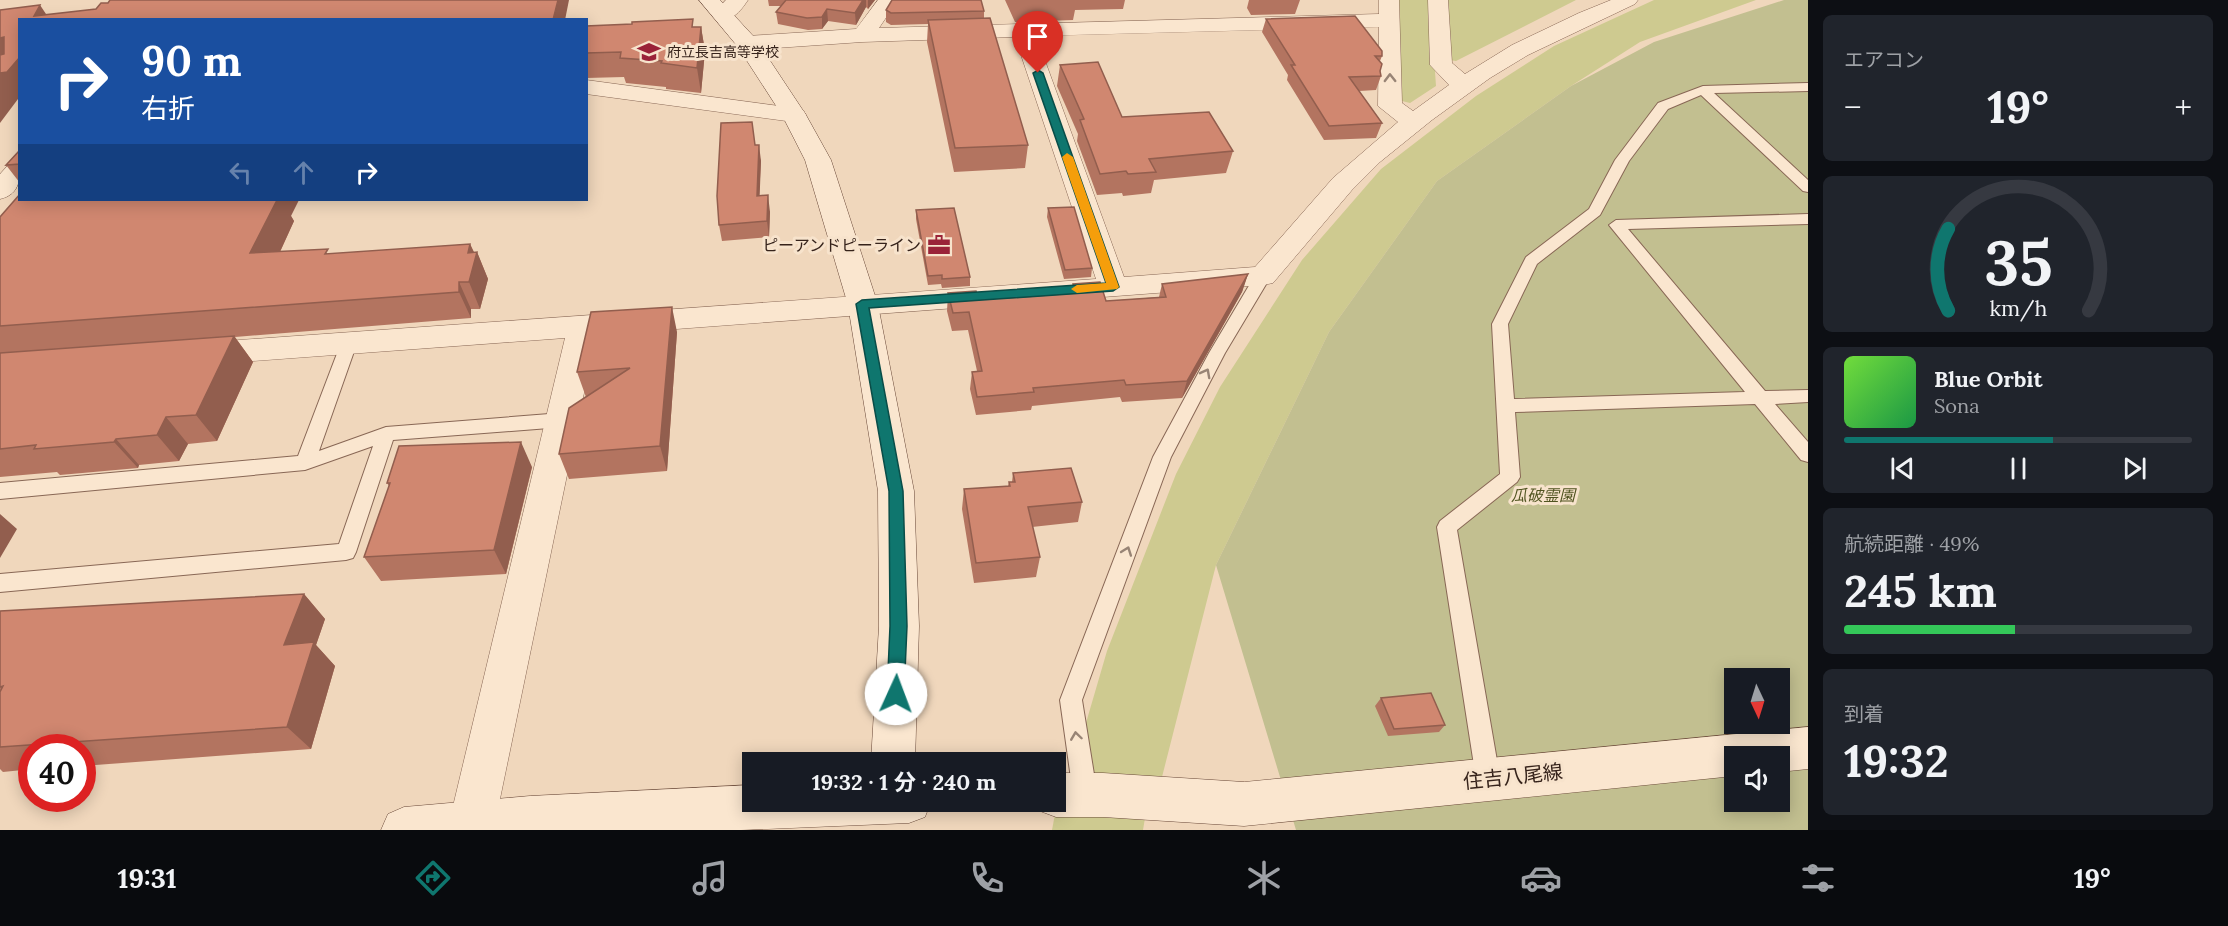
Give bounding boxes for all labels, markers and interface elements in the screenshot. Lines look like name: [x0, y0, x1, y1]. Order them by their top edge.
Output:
pin: [1012, 11, 1063, 73]
icon: arrive: [1021, 20, 1054, 53]
text: 90 m: [141, 34, 242, 88]
school or university icon: 府立長吉高等学校: [636, 39, 662, 65]
icon: right: [42, 42, 120, 120]
place label: 府立長吉高等学校: [667, 43, 779, 61]
text: エアコン: [1844, 47, 1924, 72]
one-way arrow: [1383, 73, 1396, 82]
text: 19°: [1987, 78, 2049, 135]
text: −: [1844, 86, 1862, 128]
text: +: [2174, 86, 2192, 128]
text: 右折: [141, 91, 195, 125]
icon: left: [224, 156, 257, 189]
icon: ahead: [287, 156, 320, 189]
icon: right: [350, 156, 383, 189]
text: 35: [1984, 222, 2052, 302]
office icon: ピーアンドピーライン: [926, 232, 952, 258]
place label: ピーアンドピーライン: [762, 235, 921, 255]
text: km/h: [1989, 294, 2047, 322]
text: Blue Orbit: [1934, 365, 2042, 393]
one-way arrow: [1199, 369, 1210, 380]
text: Sona: [1934, 393, 1980, 418]
icon: previous: [1886, 452, 1919, 485]
icon: pause: [2002, 452, 2035, 485]
icon: next: [2118, 452, 2151, 485]
park label: 瓜破霊園: [1511, 485, 1577, 505]
text: 航続距離 · 49%: [1844, 531, 1979, 556]
one-way arrow: [1119, 546, 1132, 557]
text: 245 km: [1844, 562, 1997, 619]
position arrow: [864, 662, 928, 726]
north arrow: [1724, 668, 1790, 734]
map controls: [1724, 668, 1790, 812]
text: 到着: [1844, 701, 1884, 726]
one-way arrow: [1071, 731, 1083, 740]
text: 19:32: [1844, 732, 1949, 789]
speed limit sign: 40: [18, 734, 96, 812]
button: sound: [1724, 746, 1790, 812]
street label: 住吉八尾線: [1462, 758, 1564, 794]
text: 19:32 · 1 分 · 240 m: [812, 768, 996, 796]
icon: directions: [412, 857, 454, 899]
icon: music: [689, 857, 731, 899]
icon: phone: [966, 857, 1008, 899]
icon: climate: [1243, 857, 1285, 899]
icon: car: [1520, 857, 1562, 899]
icon: filters: [1797, 857, 1839, 899]
text: 19:31: [117, 861, 177, 895]
text: 19°: [2074, 861, 2110, 895]

